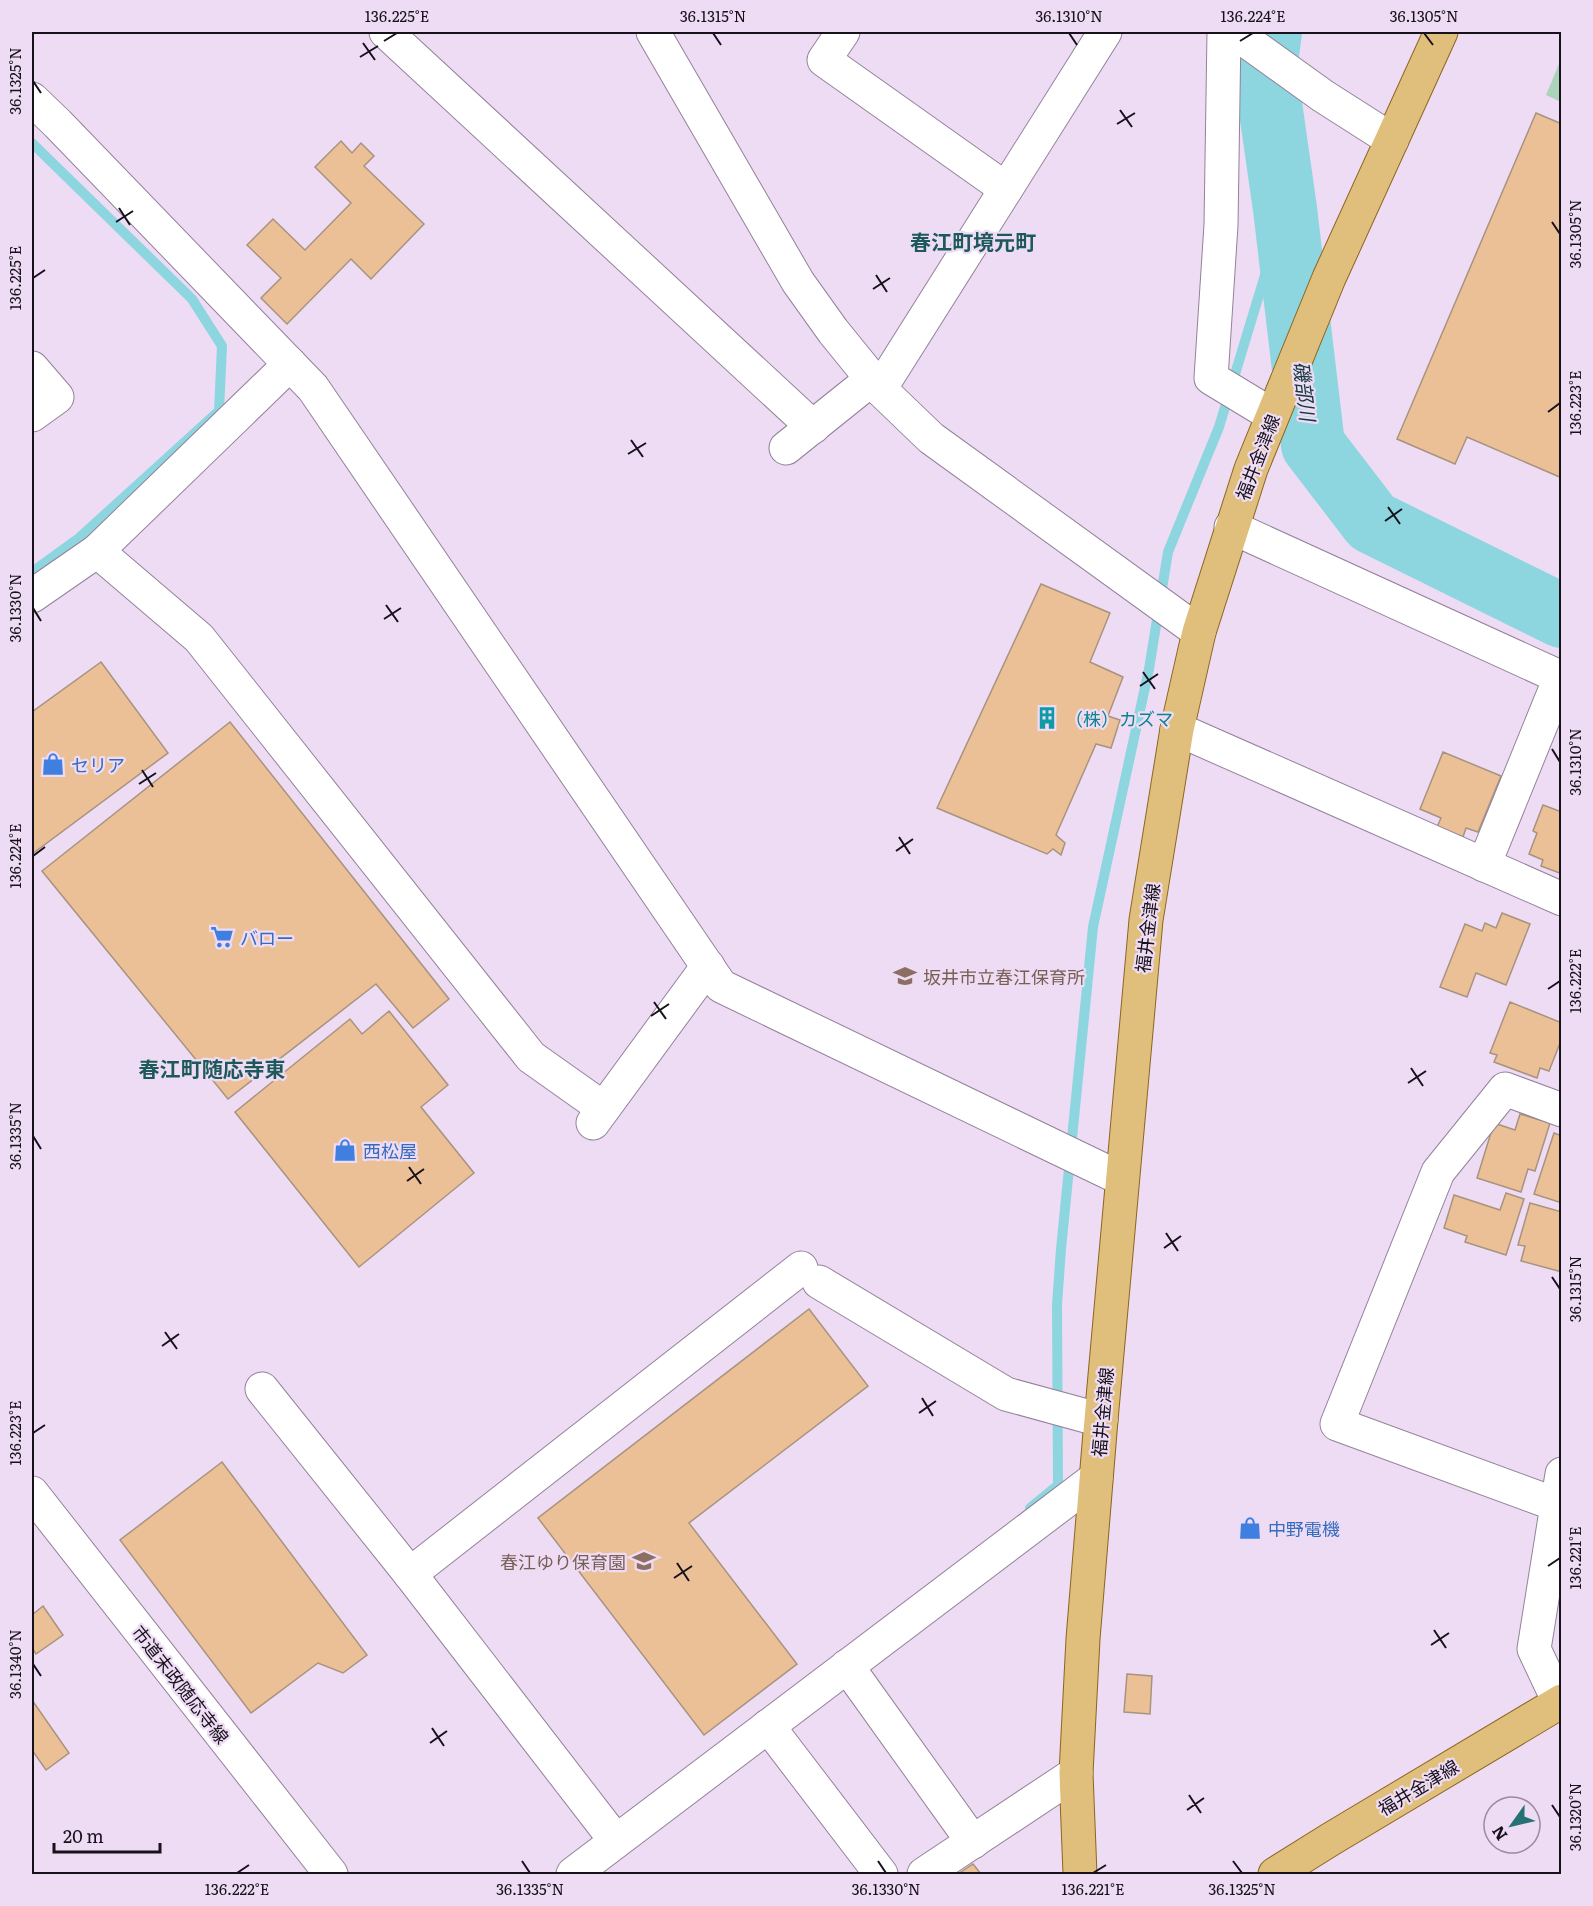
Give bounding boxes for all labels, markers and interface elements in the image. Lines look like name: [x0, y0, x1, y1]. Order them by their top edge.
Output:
text: 136.225°E: [365, 4, 429, 27]
text: 36.1315°N: [680, 4, 746, 27]
text: 36.1310°N: [1035, 4, 1103, 27]
text: 136.224°E: [1221, 4, 1285, 27]
text: 36.1305°N: [1389, 4, 1459, 27]
text: 36.1325°N: [3, 47, 26, 115]
text: 36.1305°N: [1563, 199, 1586, 269]
district label: 春江町境元町: [910, 225, 1036, 256]
text: 136.225°E: [3, 246, 26, 310]
water label: 磯部川: [1287, 359, 1325, 425]
text: 136.223°E: [1563, 370, 1586, 436]
street label: 福井金津線: [1228, 410, 1286, 504]
text: 36.1330°N: [3, 573, 26, 643]
building icon: （株）カズマ: [1034, 705, 1060, 731]
place label: （株）カズマ: [1065, 705, 1173, 732]
text: 36.1310°N: [1563, 728, 1586, 796]
shop icon: セリア: [40, 751, 66, 777]
place label: セリア: [71, 751, 125, 778]
text: 136.224°E: [3, 824, 26, 888]
street label: 福井金津線: [1128, 882, 1166, 974]
supermarket icon: バロー: [209, 924, 235, 950]
place label: バロー: [240, 924, 294, 951]
text: 136.222°E: [1563, 949, 1586, 1013]
school or university icon: 坂井市立春江保育所: [892, 963, 918, 989]
place label: 坂井市立春江保育所: [923, 963, 1085, 990]
district label: 春江町随応寺東: [139, 1052, 286, 1083]
text: 36.1335°N: [3, 1102, 26, 1170]
shop icon: 西松屋: [332, 1137, 358, 1163]
place label: 西松屋: [363, 1137, 417, 1164]
text: 36.1315°N: [1563, 1256, 1586, 1322]
street label: 福井金津線: [1085, 1366, 1119, 1458]
text: 136.223°E: [3, 1400, 26, 1466]
shop icon: 中野電機: [1237, 1515, 1263, 1541]
place label: 中野電機: [1268, 1515, 1340, 1542]
text: 136.221°E: [1563, 1526, 1586, 1590]
place label: 春江ゆり保育園: [500, 1548, 626, 1575]
school or university icon: 春江ゆり保育園: [631, 1548, 657, 1574]
street label: 市道末政随応寺線: [126, 1619, 236, 1749]
text: 36.1340°N: [3, 1629, 26, 1699]
street label: 福井金津線: [1372, 1752, 1464, 1822]
text: 36.1320°N: [1563, 1783, 1586, 1851]
north arrow: [1482, 1795, 1542, 1855]
scale bar: [54, 1816, 160, 1854]
text: 20 m: [63, 1822, 104, 1849]
text: N: [1485, 1822, 1512, 1846]
text: 136.222°E: [205, 1877, 269, 1900]
text: 36.1335°N: [496, 1877, 564, 1900]
text: 36.1330°N: [851, 1877, 921, 1900]
text: 136.221°E: [1061, 1877, 1125, 1900]
text: 36.1325°N: [1208, 1877, 1276, 1900]

